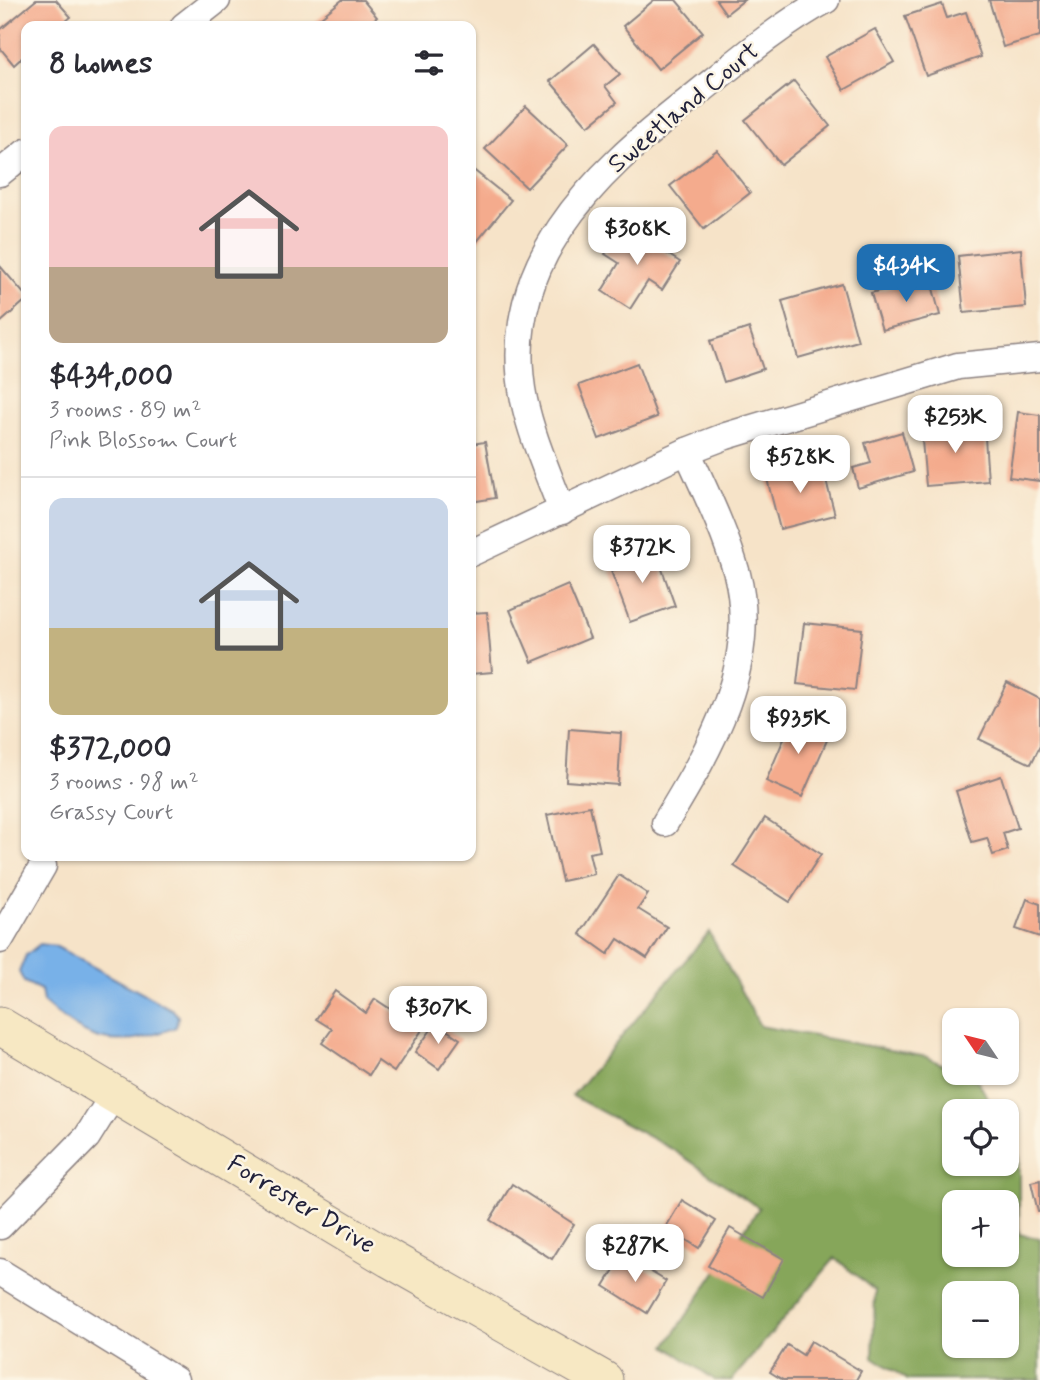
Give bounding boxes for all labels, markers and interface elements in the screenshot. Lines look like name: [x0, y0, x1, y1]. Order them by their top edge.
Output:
street label: Sweetland Court: [601, 35, 767, 181]
text: 8 homes: [49, 44, 152, 83]
icon: filters: [410, 44, 448, 82]
icon: home: [186, 171, 312, 297]
pin: $308K: [588, 208, 686, 267]
text: $308K: [604, 215, 670, 245]
pin: $434K: [857, 244, 955, 304]
text: $434K: [873, 252, 939, 282]
text: $434,000: [49, 357, 173, 396]
text: 3 rooms · 89 m²: [49, 396, 201, 426]
pin: $253K: [906, 396, 1004, 455]
text: $253K: [924, 403, 986, 433]
text: Pink Blossom Court: [49, 426, 237, 456]
pin: $528K: [751, 435, 849, 495]
text: $528K: [766, 443, 834, 473]
pin: $372K: [593, 526, 691, 585]
text: $372K: [609, 533, 675, 563]
icon: home: [186, 543, 312, 669]
pin: $935K: [749, 696, 847, 756]
text: $935K: [766, 704, 830, 734]
text: $372,000: [49, 729, 172, 768]
text: 3 rooms · 98 m²: [49, 768, 199, 798]
text: Grassy Court: [49, 798, 173, 828]
pin: $307K: [389, 986, 487, 1046]
text: $307K: [405, 994, 471, 1024]
north arrow: [942, 1008, 1018, 1085]
map controls: [942, 1008, 1019, 1358]
button: locate: [942, 1099, 1019, 1176]
street label: Forrester Drive: [221, 1147, 381, 1263]
button: +: [942, 1190, 1019, 1267]
pin: $287K: [586, 1224, 684, 1284]
text: $287K: [602, 1232, 668, 1262]
button: −: [942, 1281, 1019, 1358]

